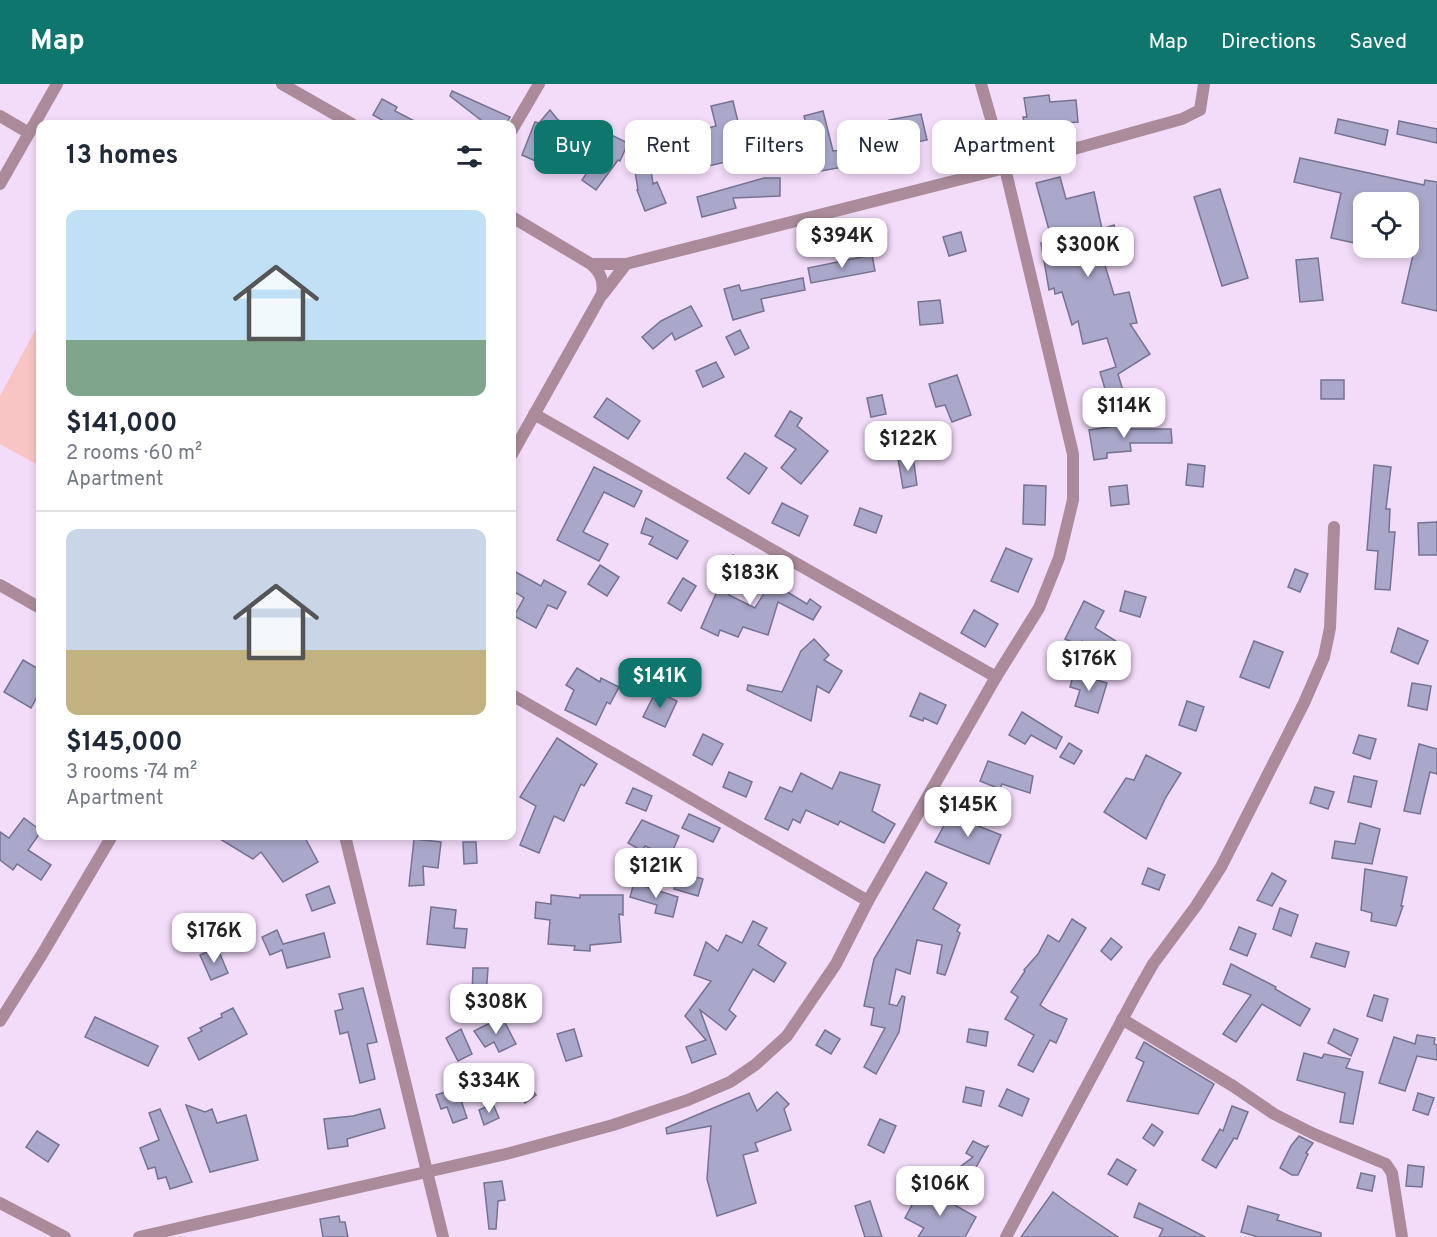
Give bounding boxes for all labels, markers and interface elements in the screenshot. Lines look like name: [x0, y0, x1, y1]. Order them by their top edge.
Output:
text: Map: [30, 24, 85, 60]
text: Map: [1148, 29, 1188, 56]
text: Directions: [1221, 29, 1316, 56]
text: Saved: [1349, 29, 1407, 56]
chip: Buy: [534, 120, 613, 174]
chip: Rent: [625, 120, 711, 174]
chip: Filters: [723, 120, 825, 174]
chip: New: [837, 120, 920, 174]
chip: Apartment: [932, 120, 1076, 174]
text: 13 homes: [66, 140, 178, 173]
icon: filters: [453, 140, 486, 173]
map controls: [1353, 192, 1419, 258]
button: locate: [1353, 192, 1419, 258]
pin: $394K: [800, 218, 884, 269]
text: $394K: [810, 224, 874, 250]
pin: $300K: [1046, 227, 1130, 278]
text: $300K: [1056, 233, 1120, 259]
icon: home: [222, 249, 330, 357]
pin: $114K: [1082, 388, 1166, 439]
text: $114K: [1096, 394, 1152, 420]
text: $141,000: [66, 408, 177, 441]
pin: $122K: [866, 421, 950, 472]
text: $122K: [879, 427, 937, 453]
text: 2 rooms · 60 m²: [66, 441, 202, 467]
text: Apartment: [66, 467, 164, 493]
pin: $183K: [708, 555, 792, 606]
text: $183K: [721, 561, 779, 587]
icon: home: [222, 568, 330, 676]
pin: $176K: [1047, 641, 1131, 692]
text: $176K: [1061, 647, 1117, 673]
pin: $141K: [618, 658, 702, 709]
text: $141K: [632, 664, 688, 690]
text: $145,000: [66, 727, 183, 760]
text: 3 rooms · 74 m²: [66, 760, 197, 786]
text: Apartment: [66, 786, 164, 812]
pin: $145K: [926, 787, 1010, 838]
text: $145K: [938, 793, 998, 819]
pin: $121K: [614, 848, 698, 899]
text: $121K: [629, 854, 683, 880]
pin: $176K: [172, 913, 256, 964]
text: $176K: [186, 919, 242, 945]
pin: $308K: [454, 984, 538, 1035]
text: $308K: [464, 990, 528, 1016]
pin: $334K: [447, 1063, 531, 1114]
text: $334K: [457, 1069, 521, 1095]
pin: $106K: [898, 1166, 982, 1217]
text: $106K: [910, 1172, 970, 1198]

